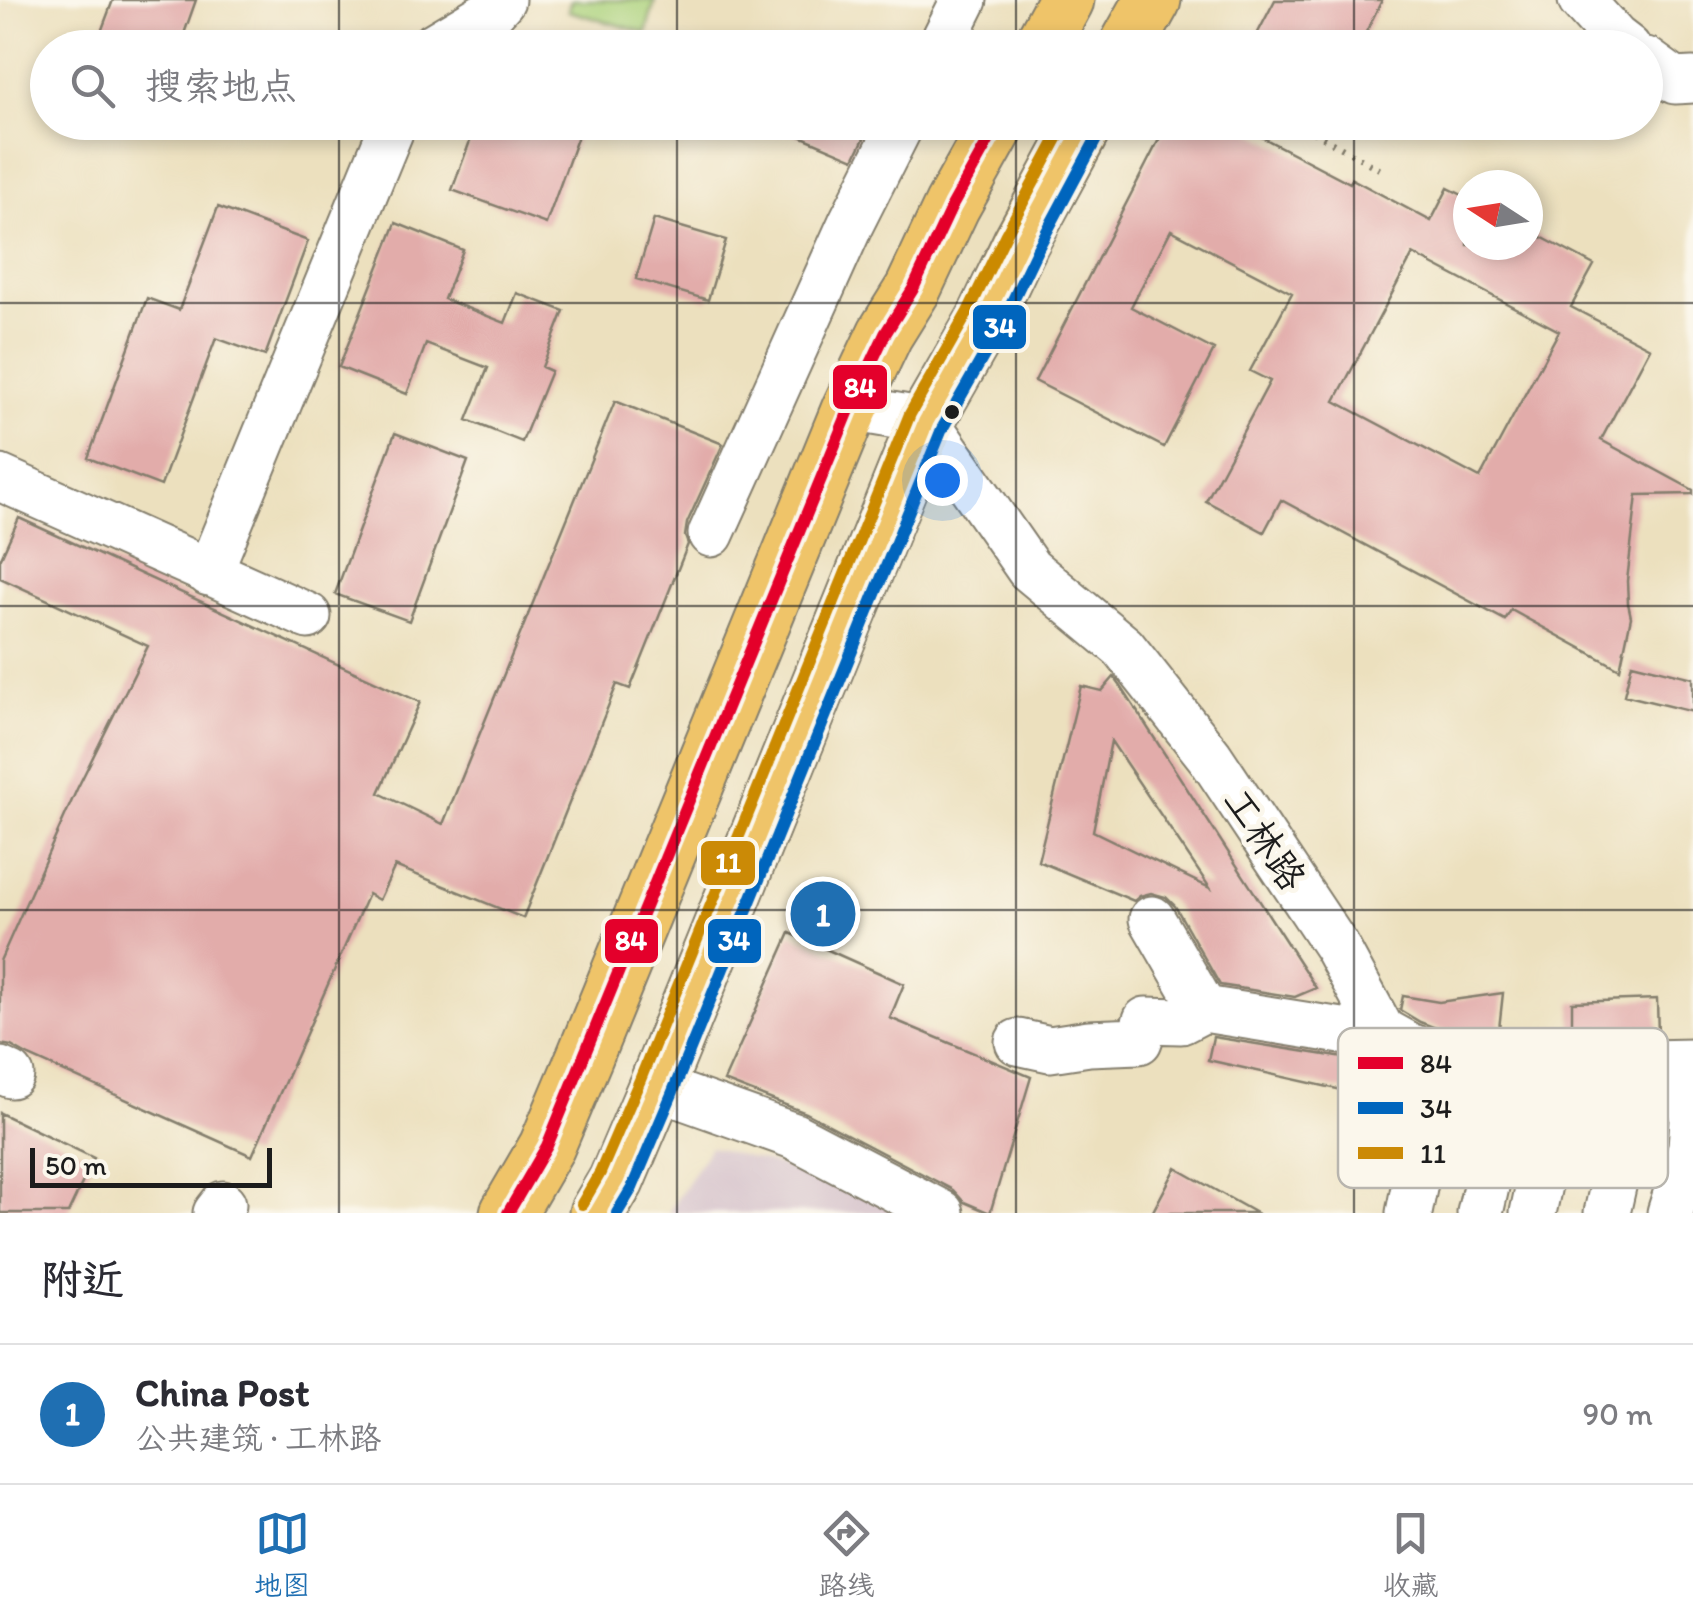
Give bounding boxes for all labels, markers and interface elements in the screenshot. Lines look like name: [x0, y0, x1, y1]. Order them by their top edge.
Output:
search box: [30, 30, 1663, 140]
icon: search: [65, 58, 120, 113]
text: 搜索地点: [145, 63, 297, 109]
north arrow: [1453, 170, 1543, 260]
line badge: 34: [971, 303, 1028, 351]
text: 34: [984, 310, 1016, 344]
line badge: 84: [831, 363, 889, 411]
text: 84: [844, 370, 876, 404]
unlabelled marker: [942, 402, 962, 422]
your location: [917, 455, 968, 506]
street label: 工林路: [1214, 779, 1316, 899]
line badge: 11: [699, 839, 757, 887]
text: 11: [715, 845, 741, 879]
pin: 1: [790, 876, 856, 952]
line badge: 84: [603, 917, 660, 965]
line badge: 34: [706, 917, 763, 965]
text: 84: [615, 923, 647, 957]
text: 34: [718, 923, 750, 957]
legend: [1338, 1028, 1668, 1188]
text: 84: [1420, 1046, 1452, 1080]
text: 34: [1420, 1091, 1452, 1125]
text: 11: [1420, 1136, 1446, 1170]
scale bar: [30, 1143, 272, 1188]
text: 50 m: [45, 1148, 107, 1182]
text: 附近: [40, 1254, 124, 1305]
text: China Post: [135, 1370, 310, 1416]
text: 1: [65, 1395, 80, 1433]
text: 90 m: [1582, 1395, 1653, 1433]
text: 公共建筑 · 工林路: [135, 1419, 381, 1457]
tab: 地图: [254, 1506, 310, 1603]
tab: 路线: [818, 1506, 875, 1603]
tab: 收藏: [1383, 1506, 1439, 1603]

